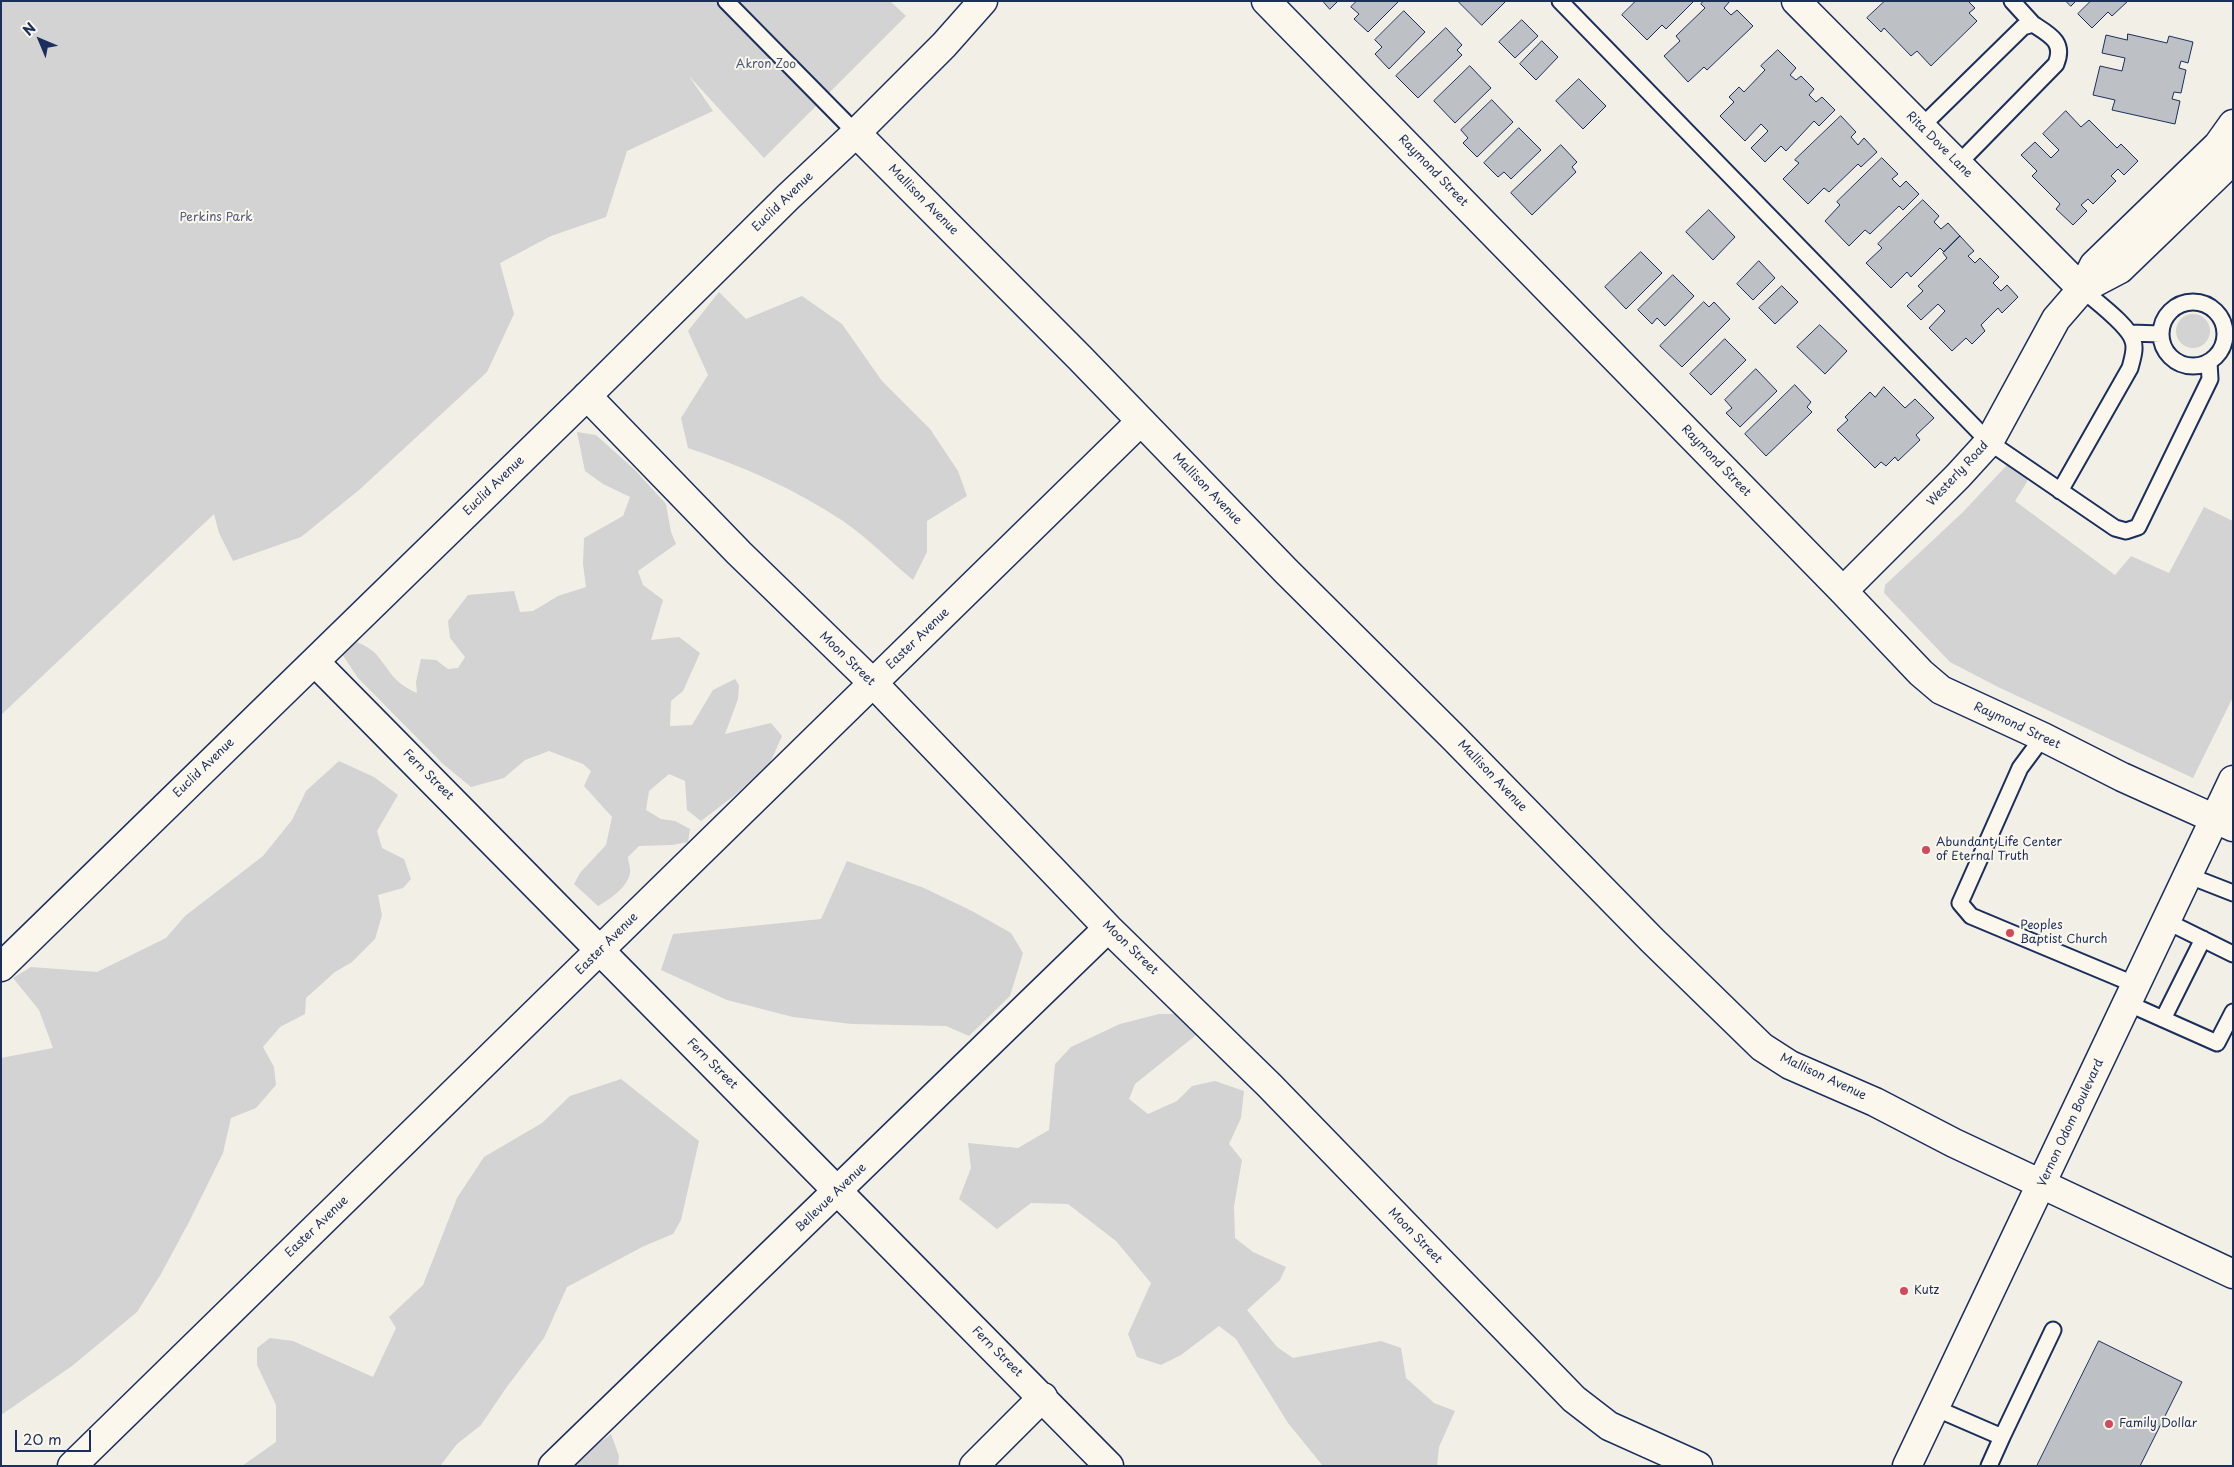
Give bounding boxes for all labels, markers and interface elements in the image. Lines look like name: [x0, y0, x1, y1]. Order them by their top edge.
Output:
north arrow: [15, 15, 65, 65]
text: N: [18, 18, 40, 40]
park label: Akron Zoo: [736, 58, 796, 72]
street label: Rita Dove Lane: [1903, 109, 1975, 181]
street label: Raymond Street: [1395, 132, 1471, 210]
street label: Mallison Avenue: [885, 162, 961, 238]
street label: Euclid Avenue: [749, 169, 817, 235]
park label: Perkins Park: [179, 211, 253, 225]
street label: Raymond Street: [1678, 422, 1754, 500]
street label: Westerly Road: [1924, 439, 1992, 509]
street label: Mallison Avenue: [1169, 450, 1245, 528]
street label: Euclid Avenue: [460, 453, 528, 519]
street label: Easter Avenue: [883, 605, 953, 673]
street label: Moon Street: [816, 629, 878, 689]
street label: Raymond Street: [1971, 700, 2063, 752]
street label: Euclid Avenue: [170, 735, 238, 801]
street label: Mallison Avenue: [1454, 737, 1530, 815]
street label: Fern Street: [400, 747, 456, 803]
place label: Abundant Life Center of Eternal Truth: [1936, 836, 2062, 864]
marker: Abundant Life Center of Eternal Truth: [1920, 844, 1932, 856]
street label: Easter Avenue: [573, 910, 641, 978]
street label: Moon Street: [1099, 918, 1161, 978]
place label: Peoples Baptist Church: [2020, 919, 2107, 947]
marker: Peoples Baptist Church: [2004, 927, 2016, 939]
street label: Fern Street: [684, 1036, 740, 1092]
street label: Mallison Avenue: [1778, 1051, 1868, 1103]
street label: Vernon Odom Boulevard: [2035, 1057, 2107, 1189]
street label: Bellevue Avenue: [793, 1161, 869, 1235]
street label: Easter Avenue: [282, 1193, 352, 1261]
street label: Moon Street: [1385, 1205, 1445, 1267]
place label: Kutz: [1914, 1284, 1939, 1298]
marker: Kutz: [1898, 1285, 1910, 1297]
street label: Fern Street: [969, 1324, 1025, 1380]
place label: Family Dollar: [2119, 1417, 2197, 1431]
marker: Family Dollar: [2103, 1418, 2115, 1430]
scale bar: [18, 1420, 94, 1452]
text: 20 m: [23, 1427, 62, 1450]

